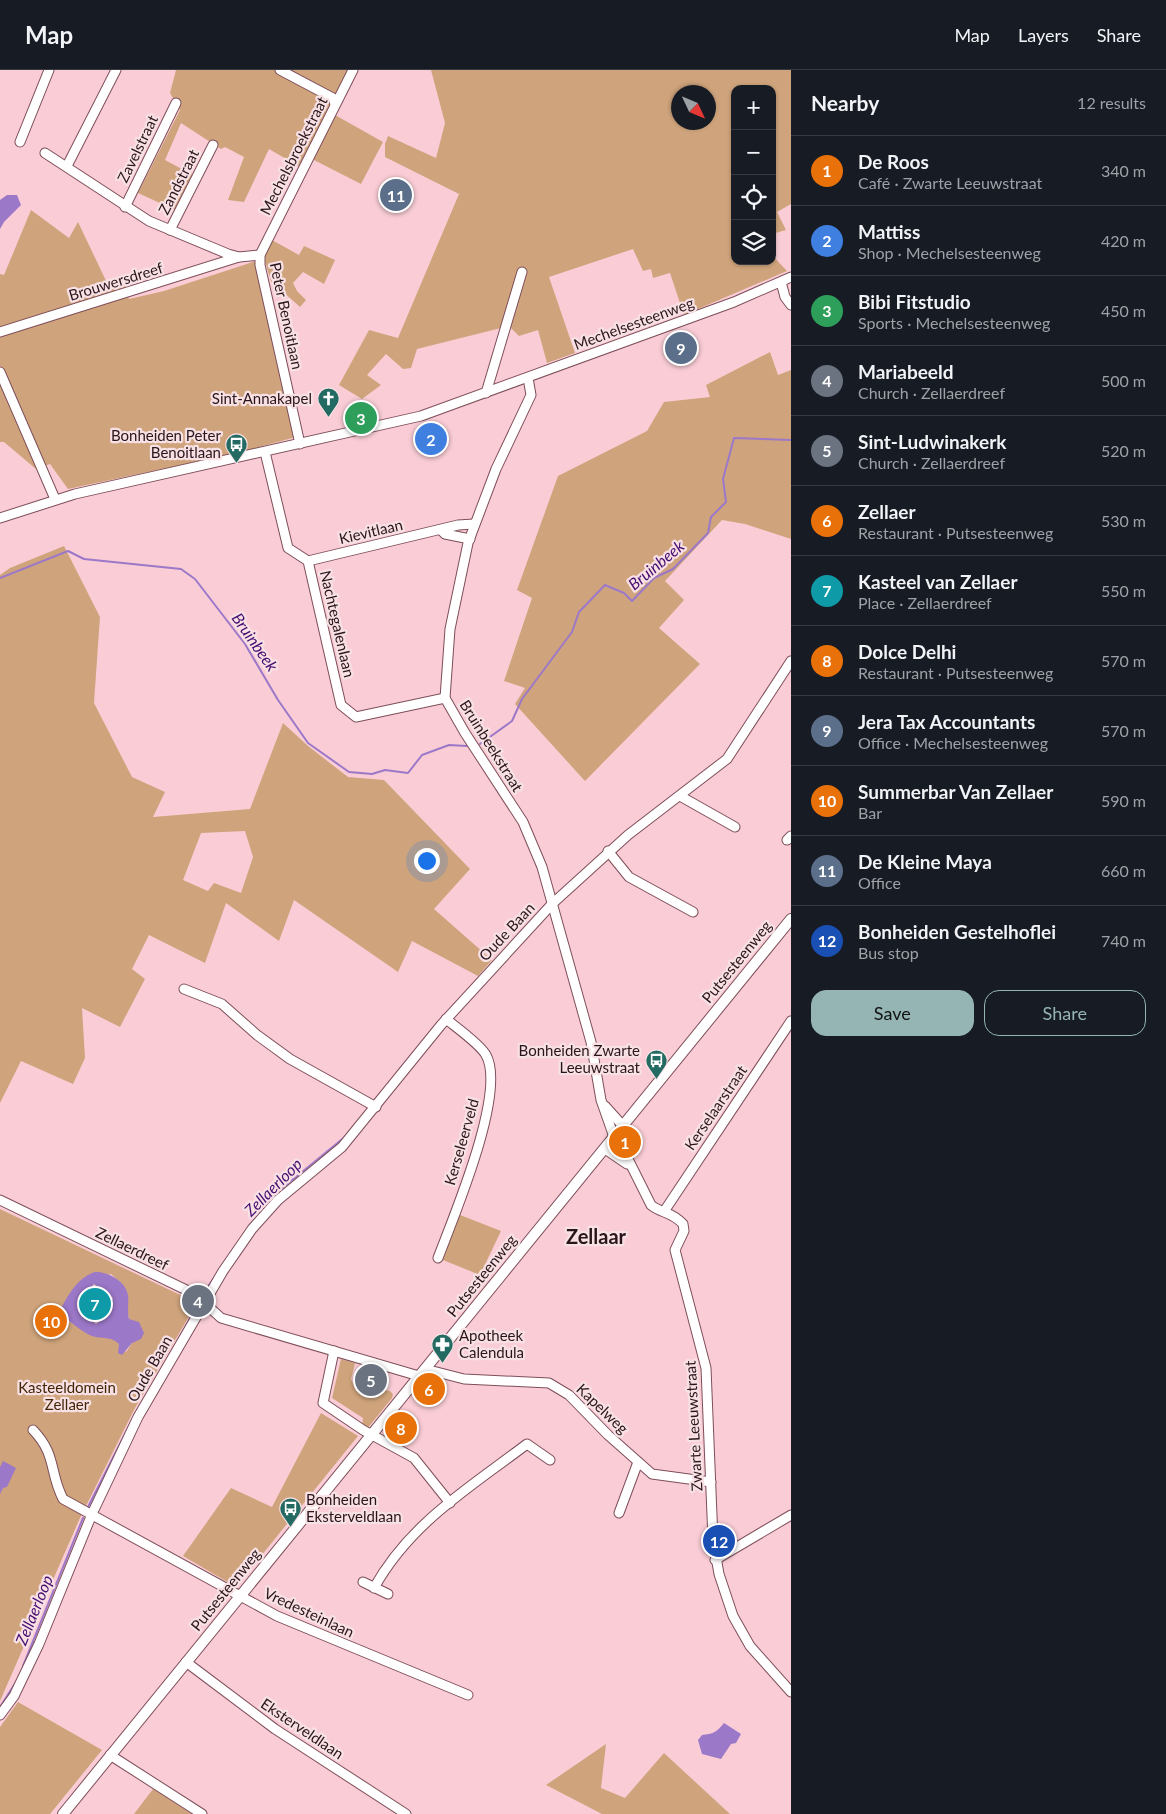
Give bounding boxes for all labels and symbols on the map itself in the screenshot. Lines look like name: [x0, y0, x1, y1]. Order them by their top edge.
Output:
north arrow: [671, 85, 716, 130]
street label: Mechelsbroekstraat: [256, 93, 331, 218]
street label: Zavelstraat: [113, 111, 161, 185]
street label: Zandstraat: [154, 145, 202, 217]
pin: 11: [380, 176, 412, 214]
street label: Brouwersdreef: [66, 258, 166, 304]
street label: Peter Benoitlaan: [267, 261, 307, 371]
street label: Mechelsesteenweg: [571, 293, 696, 353]
pin: 9: [665, 329, 697, 367]
church icon: Sint-Annakapel: [316, 387, 340, 418]
place label: Sint-Annakapel: [212, 389, 312, 407]
pin: 3: [345, 399, 377, 437]
pin: 2: [415, 420, 447, 458]
place label: Bonheiden Peter Benoitlaan: [111, 426, 222, 461]
bus stop icon: Bonheiden Peter Benoitlaan: [225, 433, 249, 464]
street label: Kievitlaan: [337, 515, 404, 547]
water label: Bruinbeek: [624, 536, 688, 593]
street label: Nachtegalenlaan: [317, 569, 359, 679]
water label: Bruinbeek: [228, 609, 283, 675]
street label: Bruinbeekstraat: [457, 696, 528, 795]
your location: [414, 848, 440, 874]
street label: Oude Baan: [475, 898, 538, 964]
street label: Putsesteenweg: [698, 917, 775, 1006]
place label: Bonheiden Zwarte Leeuwstraat: [519, 1041, 641, 1076]
bus stop icon: Bonheiden Zwarte Leeuwstraat: [644, 1048, 668, 1079]
street label: Kerselaarstraat: [680, 1061, 750, 1153]
street label: Kerseleerveld: [440, 1096, 482, 1187]
pin: 1: [609, 1123, 641, 1161]
water label: Zellaerloop: [239, 1154, 305, 1220]
street label: Zellaerdreef: [93, 1223, 172, 1274]
district label: Zellaar: [566, 1224, 627, 1248]
street label: Putsesteenweg: [443, 1231, 520, 1320]
pin: 4: [182, 1282, 214, 1320]
pin: 7: [79, 1285, 111, 1323]
pin: 10: [35, 1302, 67, 1340]
place label: Apotheek Calendula: [459, 1326, 524, 1361]
street label: Oude Baan: [123, 1332, 175, 1405]
pharmacy icon: Apotheek Calendula: [431, 1333, 455, 1364]
street label: Zwarte Leeuwstraat: [681, 1360, 705, 1492]
pin: 5: [355, 1361, 387, 1399]
pin: 6: [413, 1370, 445, 1408]
park label: Kasteeldomein Zellaer: [18, 1378, 116, 1413]
street label: Kapelweg: [573, 1379, 632, 1437]
pin: 8: [385, 1409, 417, 1447]
place label: Bonheiden Eksterveldlaan: [306, 1490, 402, 1525]
bus stop icon: Bonheiden Eksterveldlaan: [278, 1497, 302, 1528]
pin: 12: [703, 1522, 735, 1560]
street label: Putsesteenweg: [187, 1545, 264, 1634]
water label: Zellaerloop: [11, 1572, 56, 1648]
street label: Vredesteinlaan: [262, 1583, 357, 1641]
street label: Eksterveldlaan: [258, 1694, 347, 1762]

